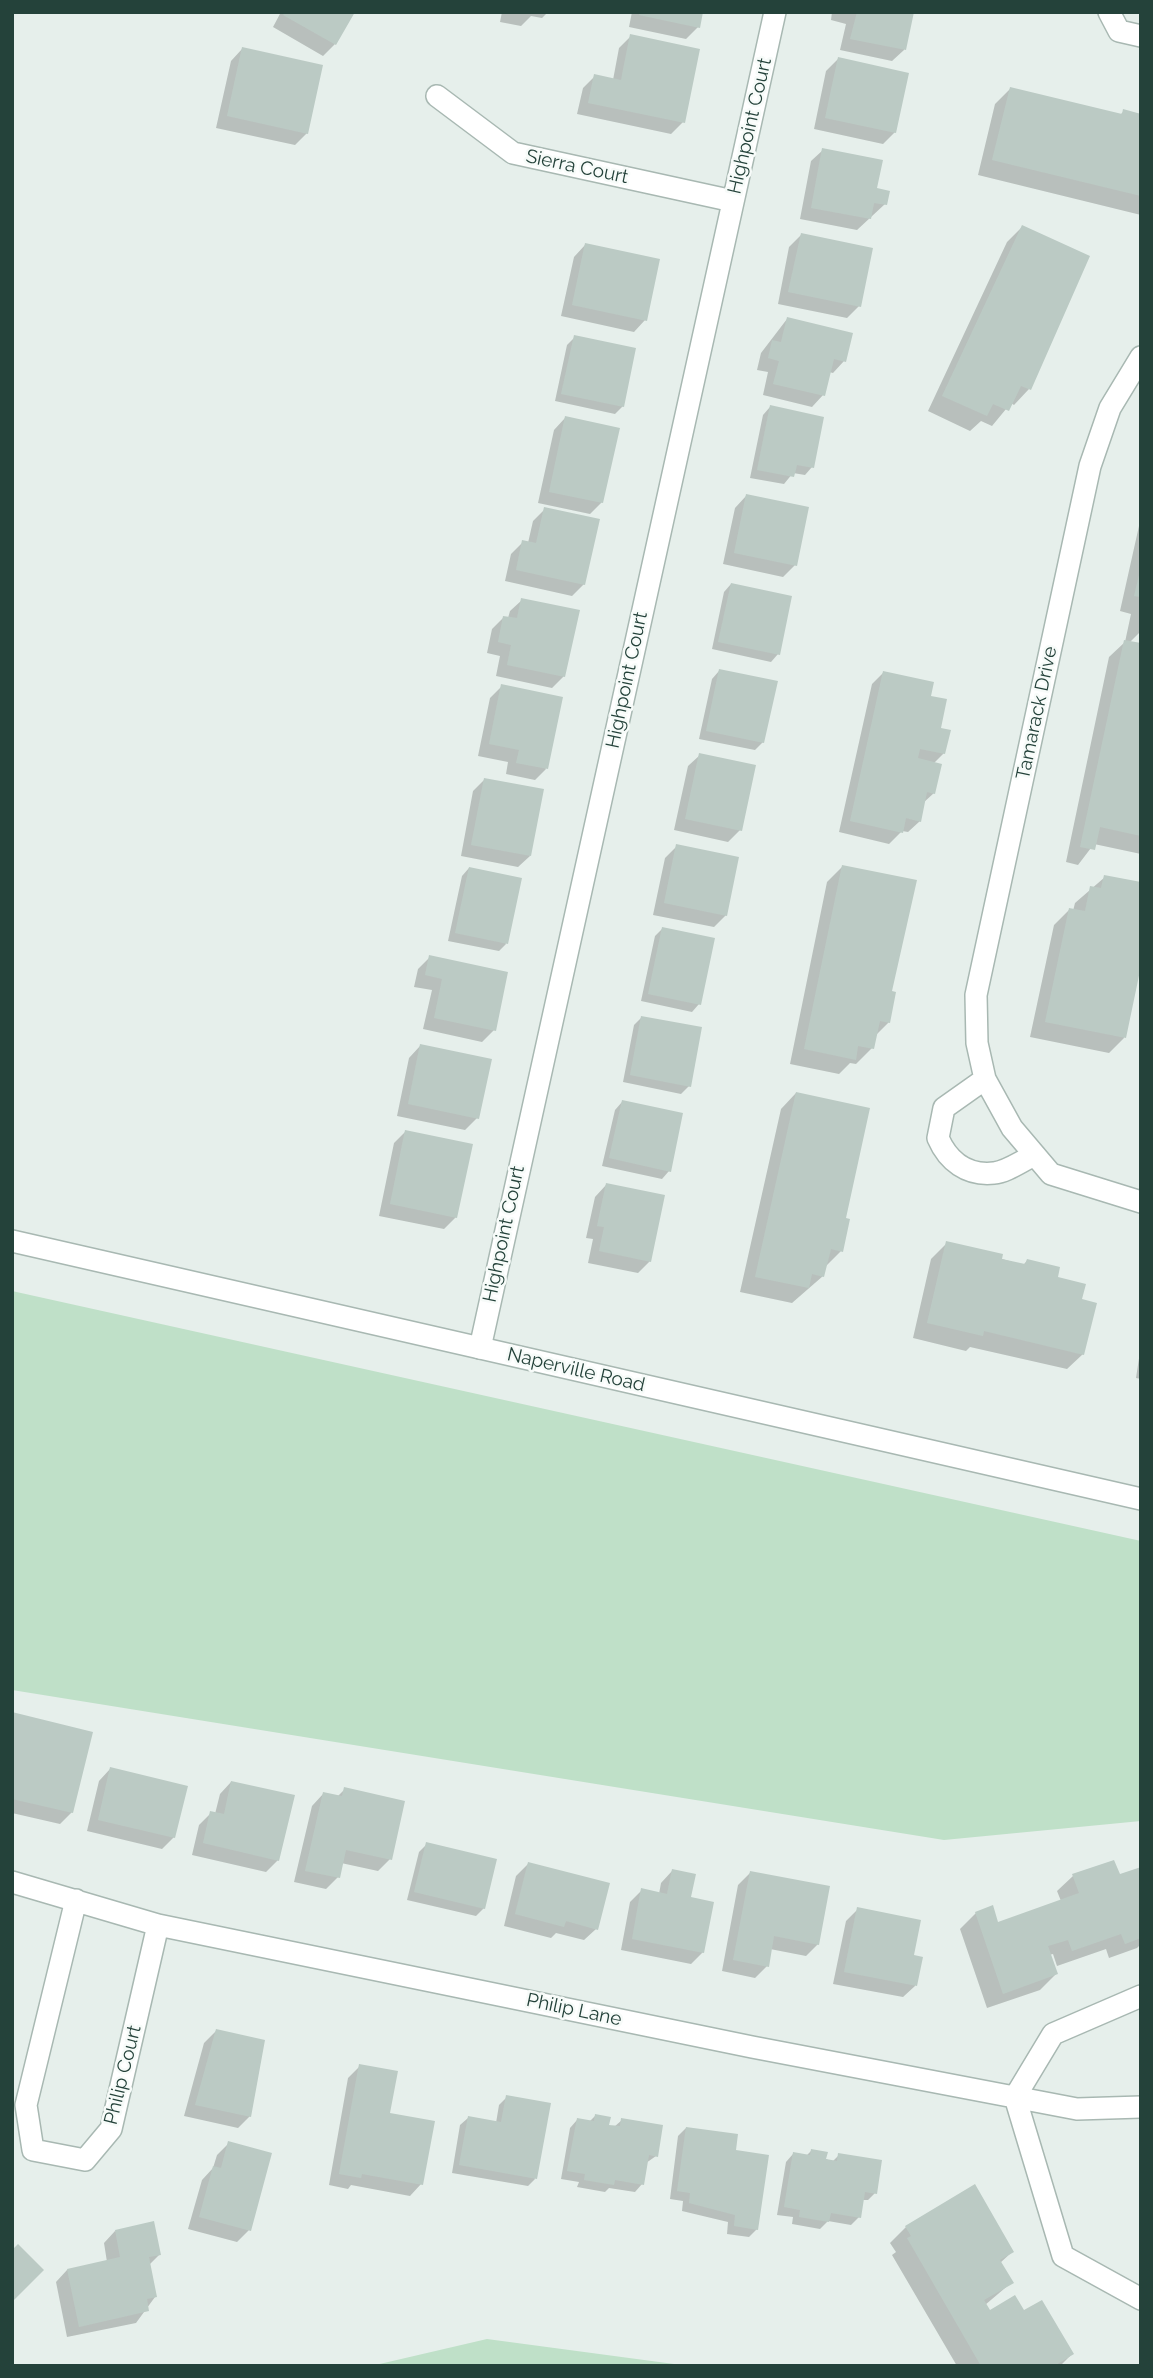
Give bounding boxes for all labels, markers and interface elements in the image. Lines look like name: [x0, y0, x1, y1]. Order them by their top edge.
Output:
street label: Highpoint Court: [723, 56, 777, 196]
street label: Sierra Court: [524, 145, 630, 189]
street label: Highpoint Court: [601, 610, 653, 750]
street label: Tamarack Drive: [1012, 644, 1062, 782]
street label: Highpoint Court: [478, 1164, 530, 1304]
street label: Naperville Road: [505, 1343, 647, 1397]
street label: Philip Lane: [524, 1989, 624, 2031]
street label: Philip Court: [100, 2023, 146, 2127]

